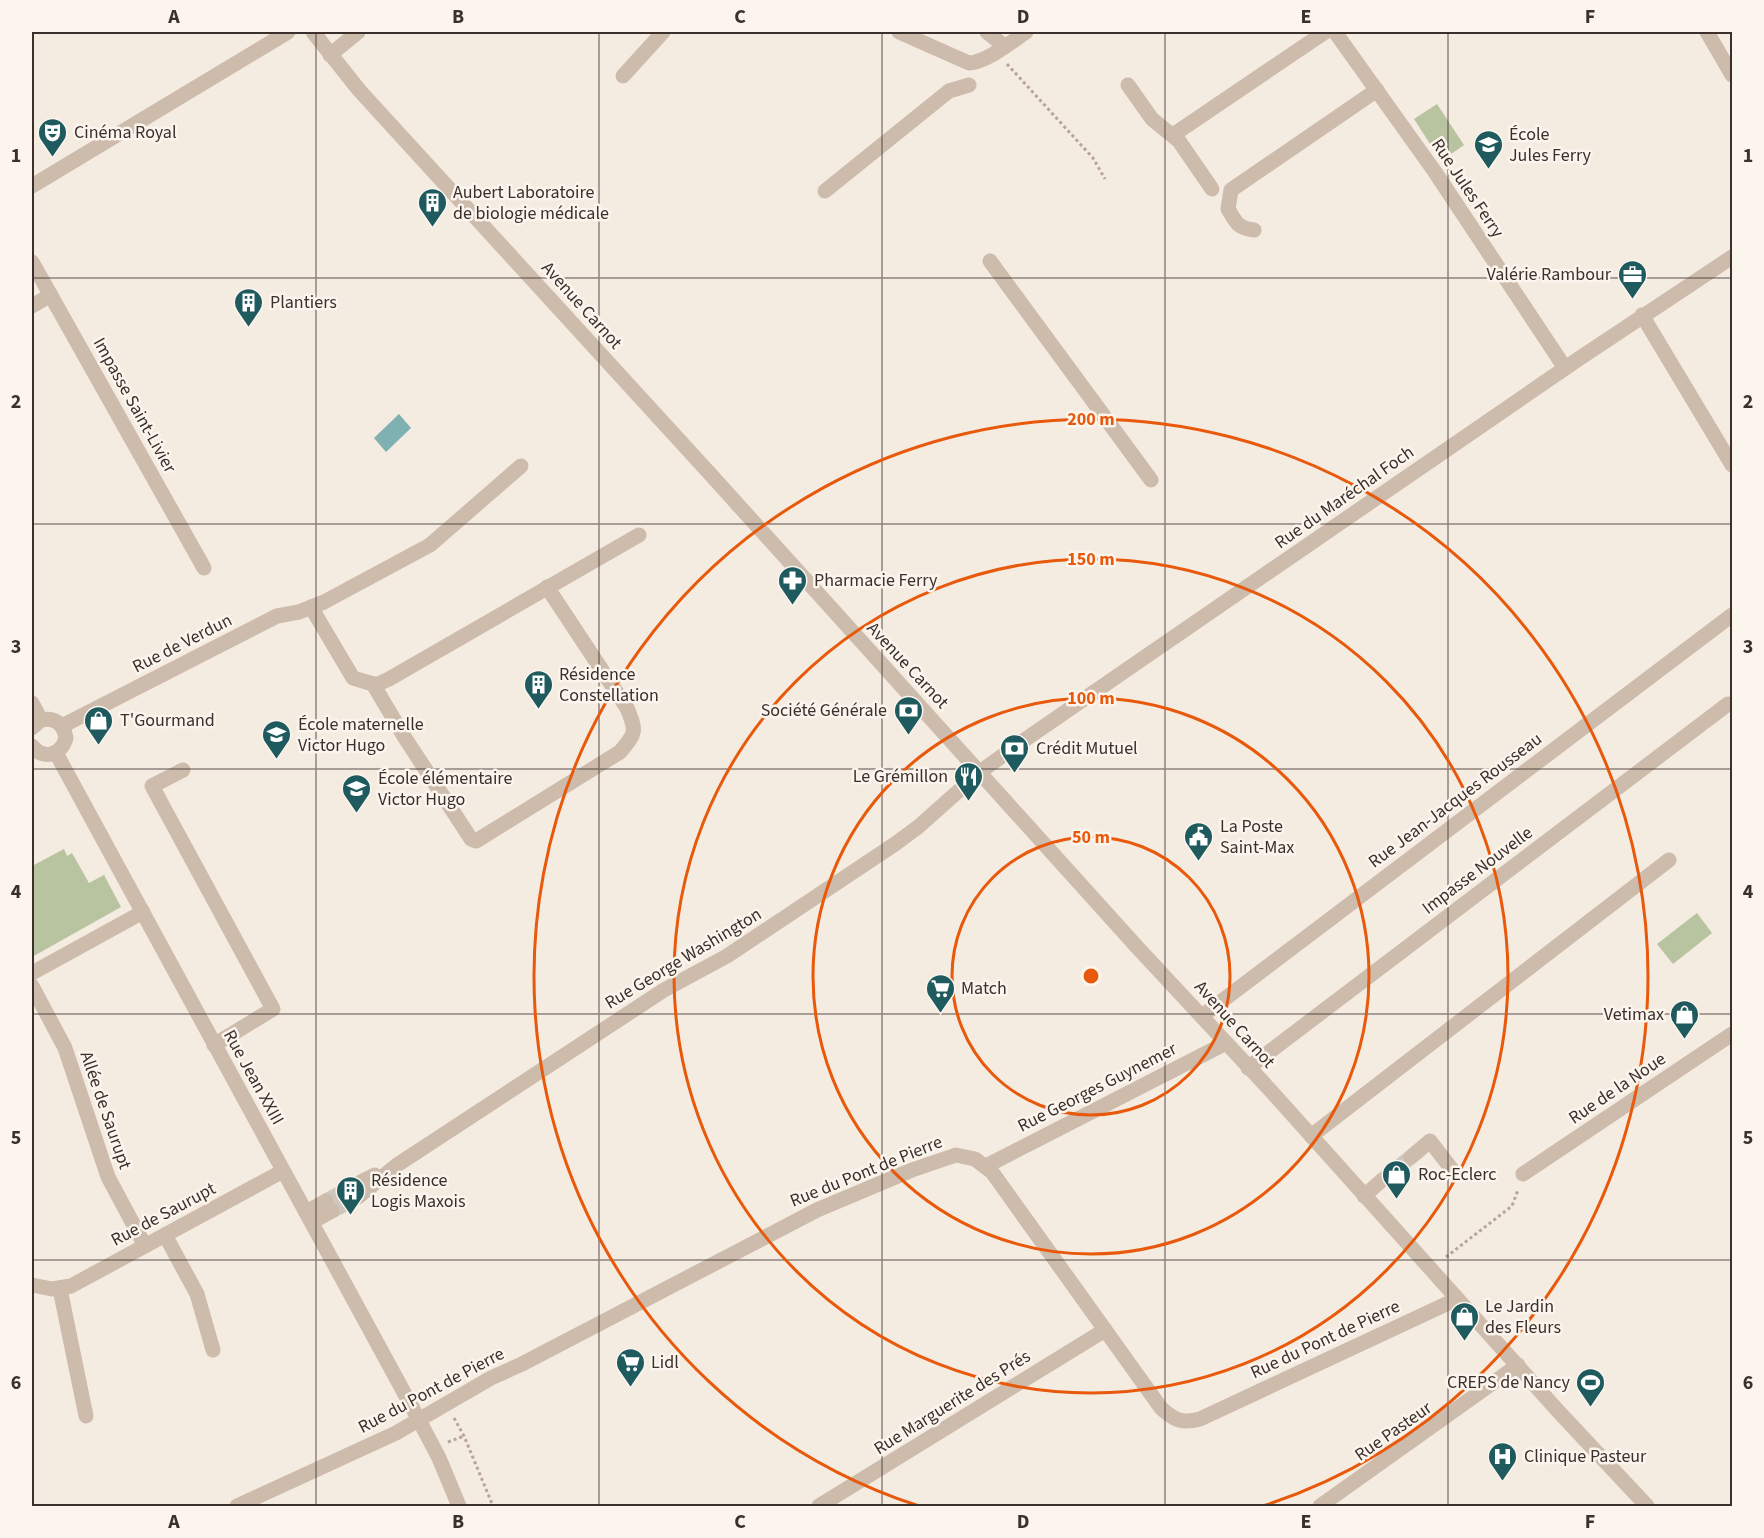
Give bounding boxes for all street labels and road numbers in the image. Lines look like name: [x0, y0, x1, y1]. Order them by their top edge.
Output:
street label: Rue Jules Ferry: [1425, 134, 1510, 243]
street label: Avenue Carnot: [536, 256, 628, 355]
street label: Impasse Saint-Livier: [87, 333, 183, 478]
street label: Rue du Maréchal Foch: [1270, 440, 1419, 555]
street label: Rue de Verdun: [128, 608, 236, 679]
street label: Avenue Carnot: [861, 617, 954, 714]
street label: Rue Jean-Jacques Rousseau: [1363, 727, 1547, 874]
street label: Impasse Nouvelle: [1417, 820, 1538, 920]
street label: Rue George Washington: [600, 902, 766, 1015]
street label: Avenue Carnot: [1189, 975, 1281, 1074]
street label: Rue Jean XXIII: [217, 1025, 290, 1129]
street label: Rue Georges Guynemer: [1013, 1036, 1182, 1138]
street label: Rue de la Noue: [1564, 1047, 1671, 1130]
street label: Allée de Saurupt: [74, 1048, 137, 1172]
street label: Rue du Pont de Pierre: [786, 1129, 946, 1213]
street label: Rue de Saurupt: [106, 1176, 220, 1253]
street label: Rue du Pont de Pierre: [1246, 1294, 1404, 1385]
street label: Rue du Pont de Pierre: [354, 1341, 509, 1440]
street label: Rue Marguerite des Prés: [869, 1344, 1035, 1461]
street label: Rue Pasteur: [1350, 1395, 1438, 1467]

